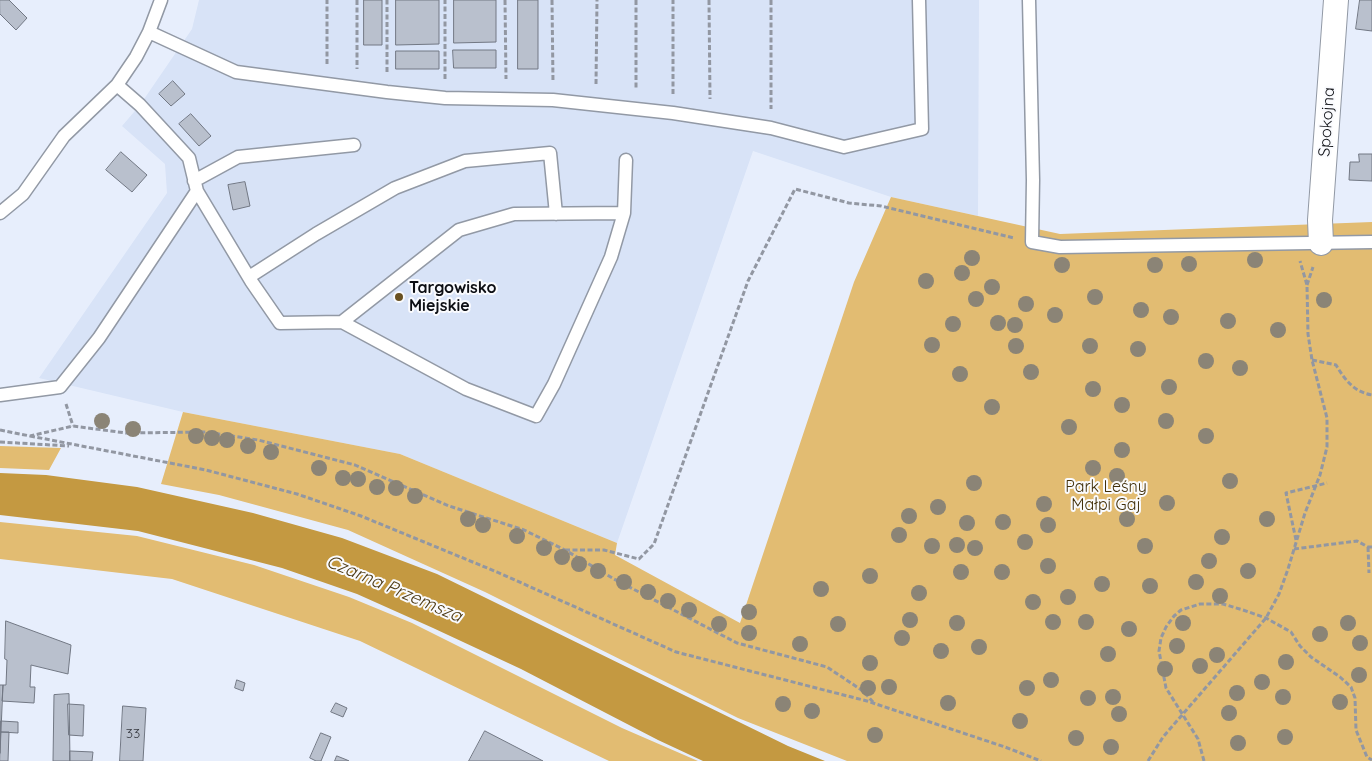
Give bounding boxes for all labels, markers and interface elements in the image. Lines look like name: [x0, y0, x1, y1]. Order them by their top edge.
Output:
street label: Spokojna: [1315, 87, 1339, 157]
place label: Targowisko Miejskie: [409, 278, 497, 316]
marker: Targowisko Miejskie: [393, 291, 405, 303]
park label: Park Leśny Małpi Gaj: [1065, 477, 1147, 515]
water label: Czarna Przemsza: [323, 551, 465, 627]
house number: 33: [126, 726, 140, 742]

